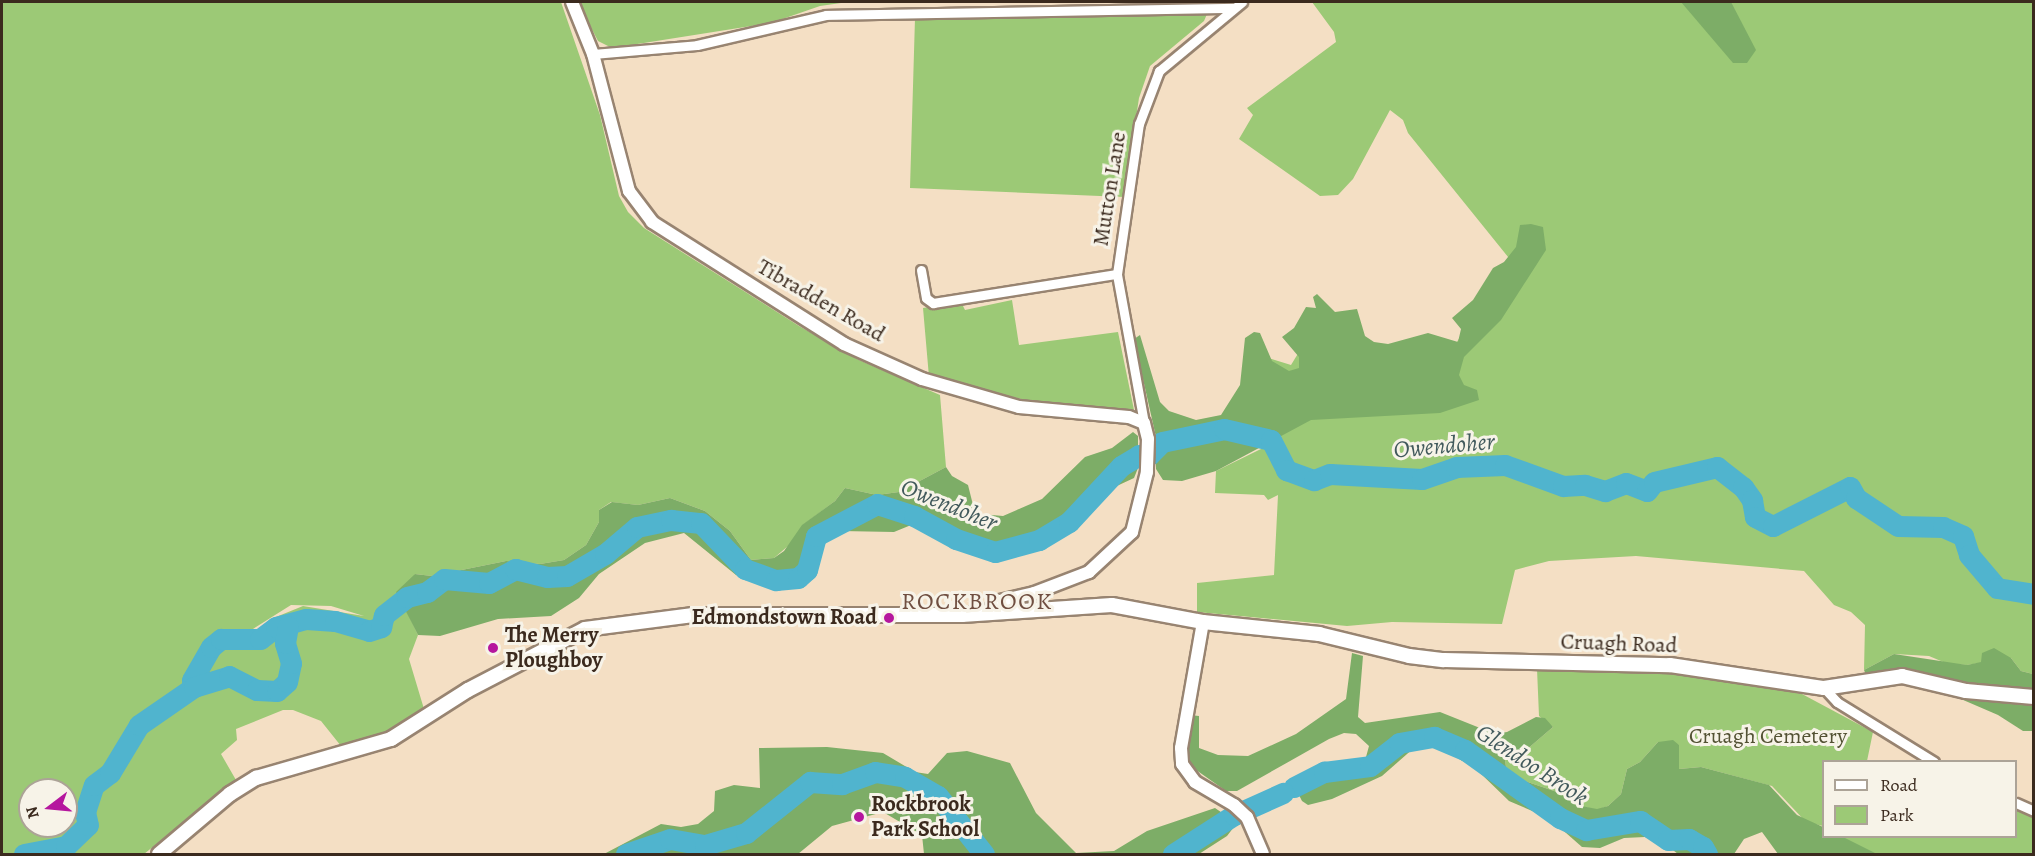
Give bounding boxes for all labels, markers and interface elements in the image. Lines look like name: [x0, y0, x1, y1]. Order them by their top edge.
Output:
street label: Mutton Lane: [1088, 130, 1132, 248]
street label: Tibradden Road: [753, 254, 889, 348]
water label: Owendoher: [1392, 427, 1496, 465]
water label: Owendoher: [897, 473, 1001, 537]
district label: ROCKBROOK: [901, 588, 1053, 616]
place label: Edmondstown Road: [692, 605, 877, 631]
marker: Edmondstown Road: [882, 611, 896, 625]
place label: The Merry Ploughboy: [505, 622, 603, 674]
street label: Cruagh Road: [1560, 629, 1678, 659]
marker: The Merry Ploughboy: [486, 641, 500, 655]
water label: Glendoo Brook: [1470, 718, 1594, 812]
park label: Cruagh Cemetery: [1689, 724, 1847, 750]
legend: [1822, 760, 2017, 838]
text: Road: [1880, 773, 1917, 797]
north arrow: [18, 778, 78, 838]
place label: Rockbrook Park School: [871, 791, 979, 842]
text: Park: [1880, 803, 1914, 827]
text: N: [20, 804, 45, 821]
marker: Rockbrook Park School: [852, 810, 866, 824]

